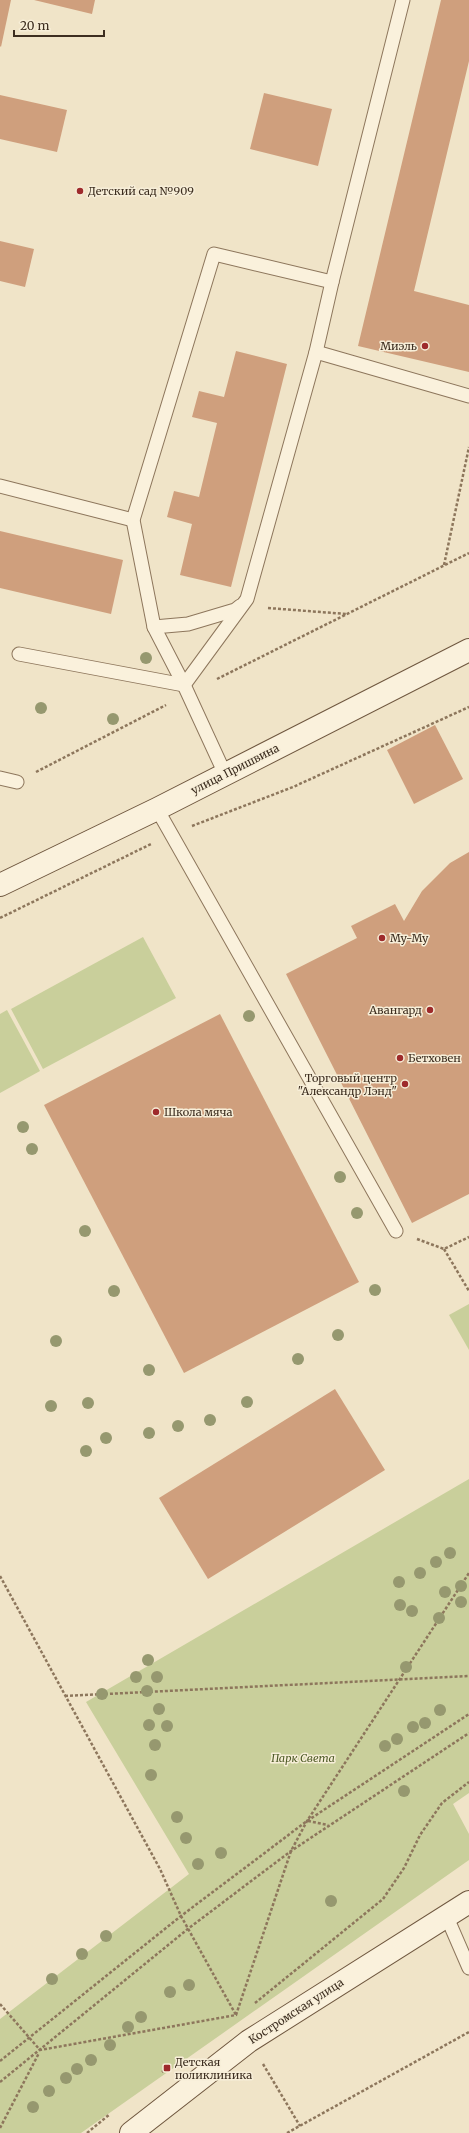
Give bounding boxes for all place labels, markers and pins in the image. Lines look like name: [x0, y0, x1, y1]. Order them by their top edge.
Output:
place label: Детский сад №909: [88, 184, 194, 198]
marker: Детский сад №909: [75, 186, 85, 196]
place label: Миэль: [380, 339, 417, 353]
marker: Миэль: [420, 341, 430, 351]
place label: Му-Му: [390, 931, 429, 945]
marker: Му-Му: [377, 933, 387, 943]
place label: Авангард: [368, 1003, 422, 1017]
marker: Авангард: [425, 1005, 435, 1015]
place label: Бетховен: [408, 1051, 461, 1065]
marker: Бетховен: [395, 1053, 405, 1063]
place label: Торговый центр "Александр Лэнд": [298, 1071, 397, 1098]
marker: Торговый центр "Александр Лэнд": [400, 1079, 410, 1089]
place label: Школа мяча: [164, 1105, 233, 1119]
marker: Школа мяча: [151, 1107, 161, 1117]
place label: Детская поликлиника: [175, 2055, 252, 2082]
marker: Детская поликлиника: [162, 2063, 172, 2073]

